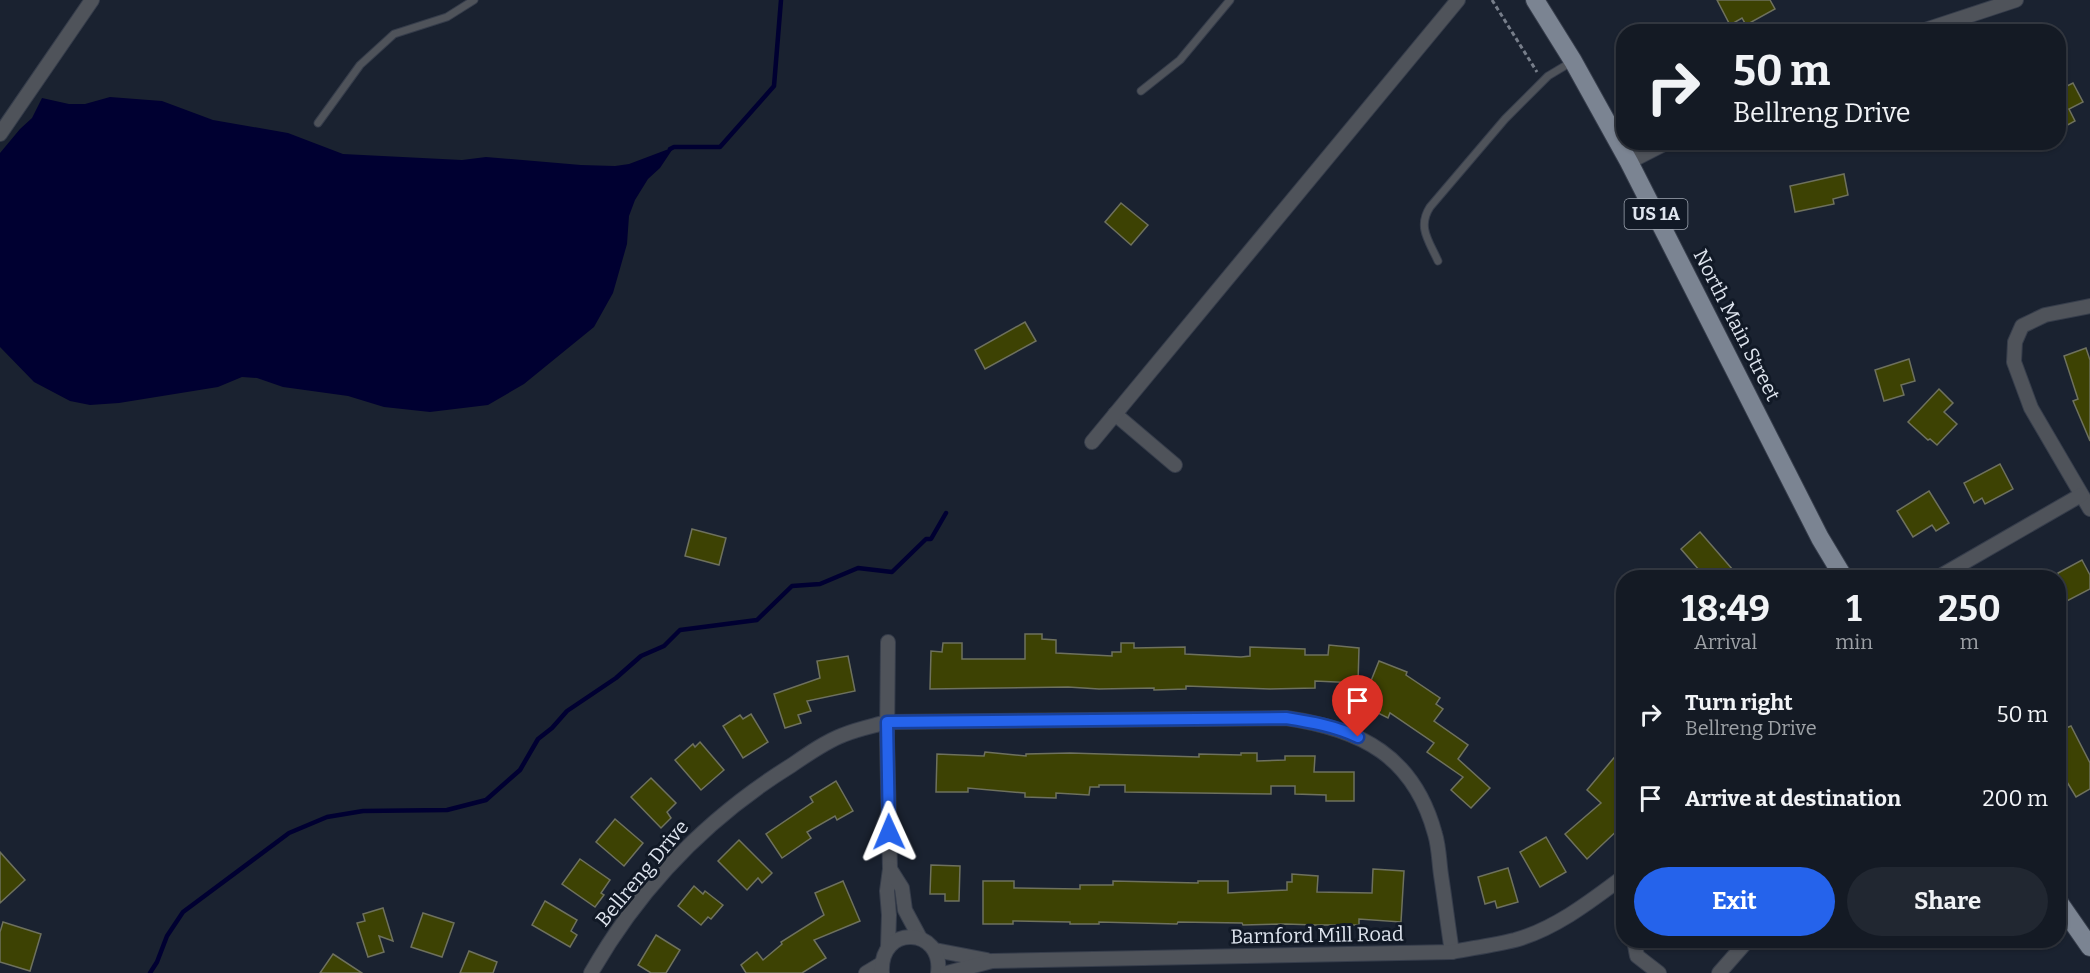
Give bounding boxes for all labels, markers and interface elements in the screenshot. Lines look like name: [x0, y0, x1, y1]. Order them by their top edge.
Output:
text: 50 m: [1733, 46, 1830, 96]
icon: right: [1634, 48, 1712, 126]
text: Bellreng Drive: [1733, 97, 1911, 129]
road number: US 1A: [1624, 199, 1688, 229]
street label: North Main Street: [1688, 245, 1786, 405]
text: 18:49: [1681, 587, 1770, 631]
text: 1: [1846, 587, 1862, 631]
text: 250: [1938, 587, 2001, 631]
text: Arrival: [1694, 630, 1757, 654]
text: min: [1835, 630, 1873, 654]
text: m: [1960, 630, 1979, 654]
pin: [1332, 675, 1383, 737]
icon: arrive: [1341, 684, 1374, 717]
text: Turn right: [1685, 689, 1793, 716]
icon: right: [1634, 698, 1667, 731]
text: 50 m: [1997, 701, 2048, 728]
text: Bellreng Drive: [1685, 716, 1817, 740]
icon: arrive: [1634, 782, 1667, 815]
text: Arrive at destination: [1685, 785, 1901, 812]
text: 200 m: [1982, 785, 2048, 812]
position arrow: [857, 800, 921, 864]
street label: Bellreng Drive: [591, 815, 693, 931]
button: Exit: [1634, 867, 1835, 936]
button: Share: [1847, 867, 2048, 936]
street label: Barnford Mill Road: [1230, 921, 1404, 949]

